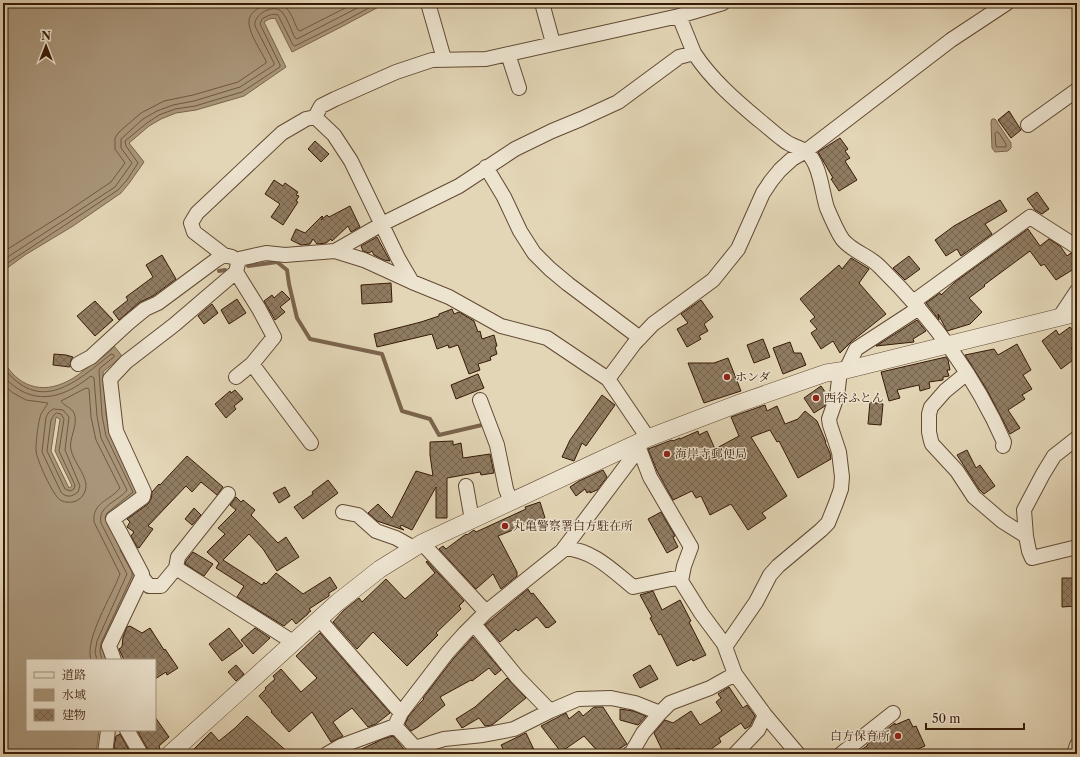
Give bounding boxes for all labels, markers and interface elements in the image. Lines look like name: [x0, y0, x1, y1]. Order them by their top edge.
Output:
north arrow: [26, 26, 66, 66]
text: N: [41, 29, 51, 43]
place label: ホンダ: [735, 369, 771, 384]
marker: ホンダ: [722, 372, 732, 382]
place label: 西谷ふとん: [824, 390, 884, 405]
marker: 西谷ふとん: [811, 393, 821, 403]
place label: 海岸寺郵便局: [675, 446, 747, 461]
marker: 海岸寺郵便局: [662, 449, 672, 459]
place label: 丸亀警察署白方駐在所: [513, 518, 633, 533]
marker: 丸亀警察署白方駐在所: [500, 521, 510, 531]
legend: [26, 659, 156, 731]
text: 道路: [62, 667, 86, 682]
text: 水域: [62, 687, 86, 702]
scale bar: [926, 705, 1024, 731]
text: 建物: [62, 707, 86, 722]
text: 50 m: [932, 711, 961, 726]
place label: 白方保育所: [830, 728, 890, 743]
marker: 白方保育所: [893, 731, 903, 741]

